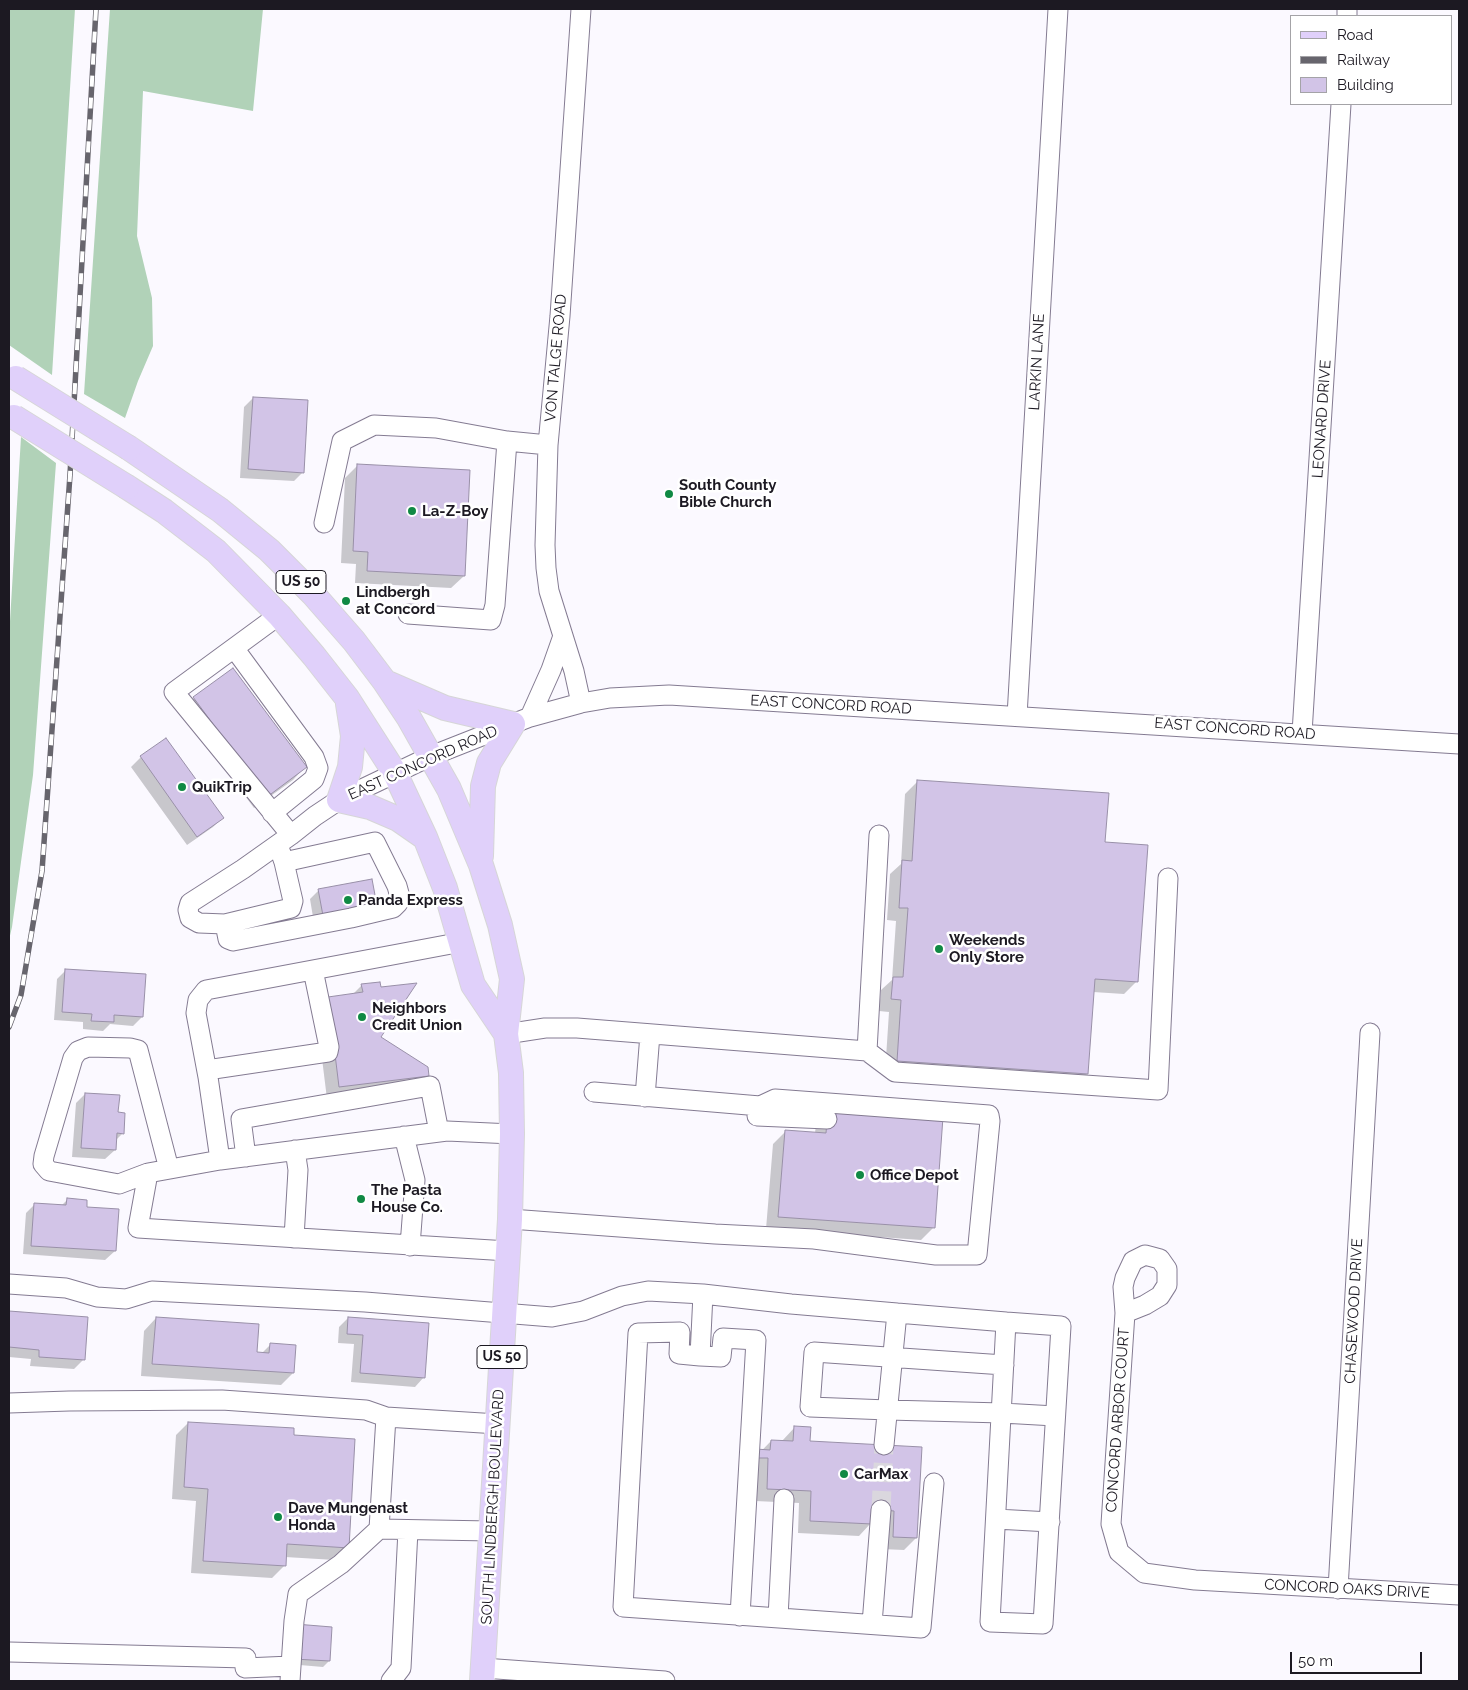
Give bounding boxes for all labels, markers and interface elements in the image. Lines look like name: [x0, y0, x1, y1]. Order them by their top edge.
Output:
legend: [1290, 15, 1453, 105]
text: Road: [1337, 26, 1373, 44]
text: Railway: [1337, 51, 1390, 69]
text: Building: [1337, 76, 1394, 94]
street label: VON TALGE ROAD: [541, 293, 571, 423]
street label: LARKIN LANE: [1025, 313, 1049, 411]
street label: LEONARD DRIVE: [1309, 359, 1335, 479]
place label: South County Bible Church: [679, 476, 777, 511]
marker: South County Bible Church: [663, 488, 675, 500]
place label: La-Z-Boy: [422, 502, 489, 520]
marker: La-Z-Boy: [406, 505, 418, 517]
road number: US 50: [276, 570, 326, 594]
place label: Lindbergh at Concord: [356, 583, 435, 618]
marker: Lindbergh at Concord: [340, 595, 352, 607]
street label: EAST CONCORD ROAD: [750, 692, 912, 718]
street label: EAST CONCORD ROAD: [1154, 714, 1316, 744]
street label: EAST CONCORD ROAD: [346, 722, 500, 804]
place label: QuikTrip: [192, 778, 252, 796]
marker: QuikTrip: [176, 781, 188, 793]
place label: Panda Express: [358, 891, 463, 909]
marker: Panda Express: [342, 894, 354, 906]
place label: Weekends Only Store: [949, 931, 1025, 966]
marker: Weekends Only Store: [933, 943, 945, 955]
place label: Neighbors Credit Union: [372, 999, 462, 1034]
marker: Neighbors Credit Union: [356, 1011, 368, 1023]
place label: Office Depot: [870, 1166, 959, 1184]
marker: Office Depot: [854, 1169, 866, 1181]
place label: The Pasta House Co.: [371, 1181, 443, 1216]
marker: The Pasta House Co.: [355, 1193, 367, 1205]
street label: CHASEWOOD DRIVE: [1341, 1238, 1367, 1384]
street label: CONCORD ARBOR COURT: [1103, 1327, 1133, 1513]
road number: US 50: [477, 1345, 527, 1368]
street label: SOUTH LINDBERGH BOULEVARD: [478, 1389, 508, 1625]
place label: CarMax: [854, 1465, 908, 1483]
marker: CarMax: [838, 1468, 850, 1480]
place label: Dave Mungenast Honda: [288, 1499, 408, 1534]
marker: Dave Mungenast Honda: [272, 1511, 284, 1523]
street label: CONCORD OAKS DRIVE: [1264, 1576, 1430, 1602]
scale bar: [1293, 1642, 1426, 1674]
text: 50 m: [1298, 1652, 1333, 1670]

